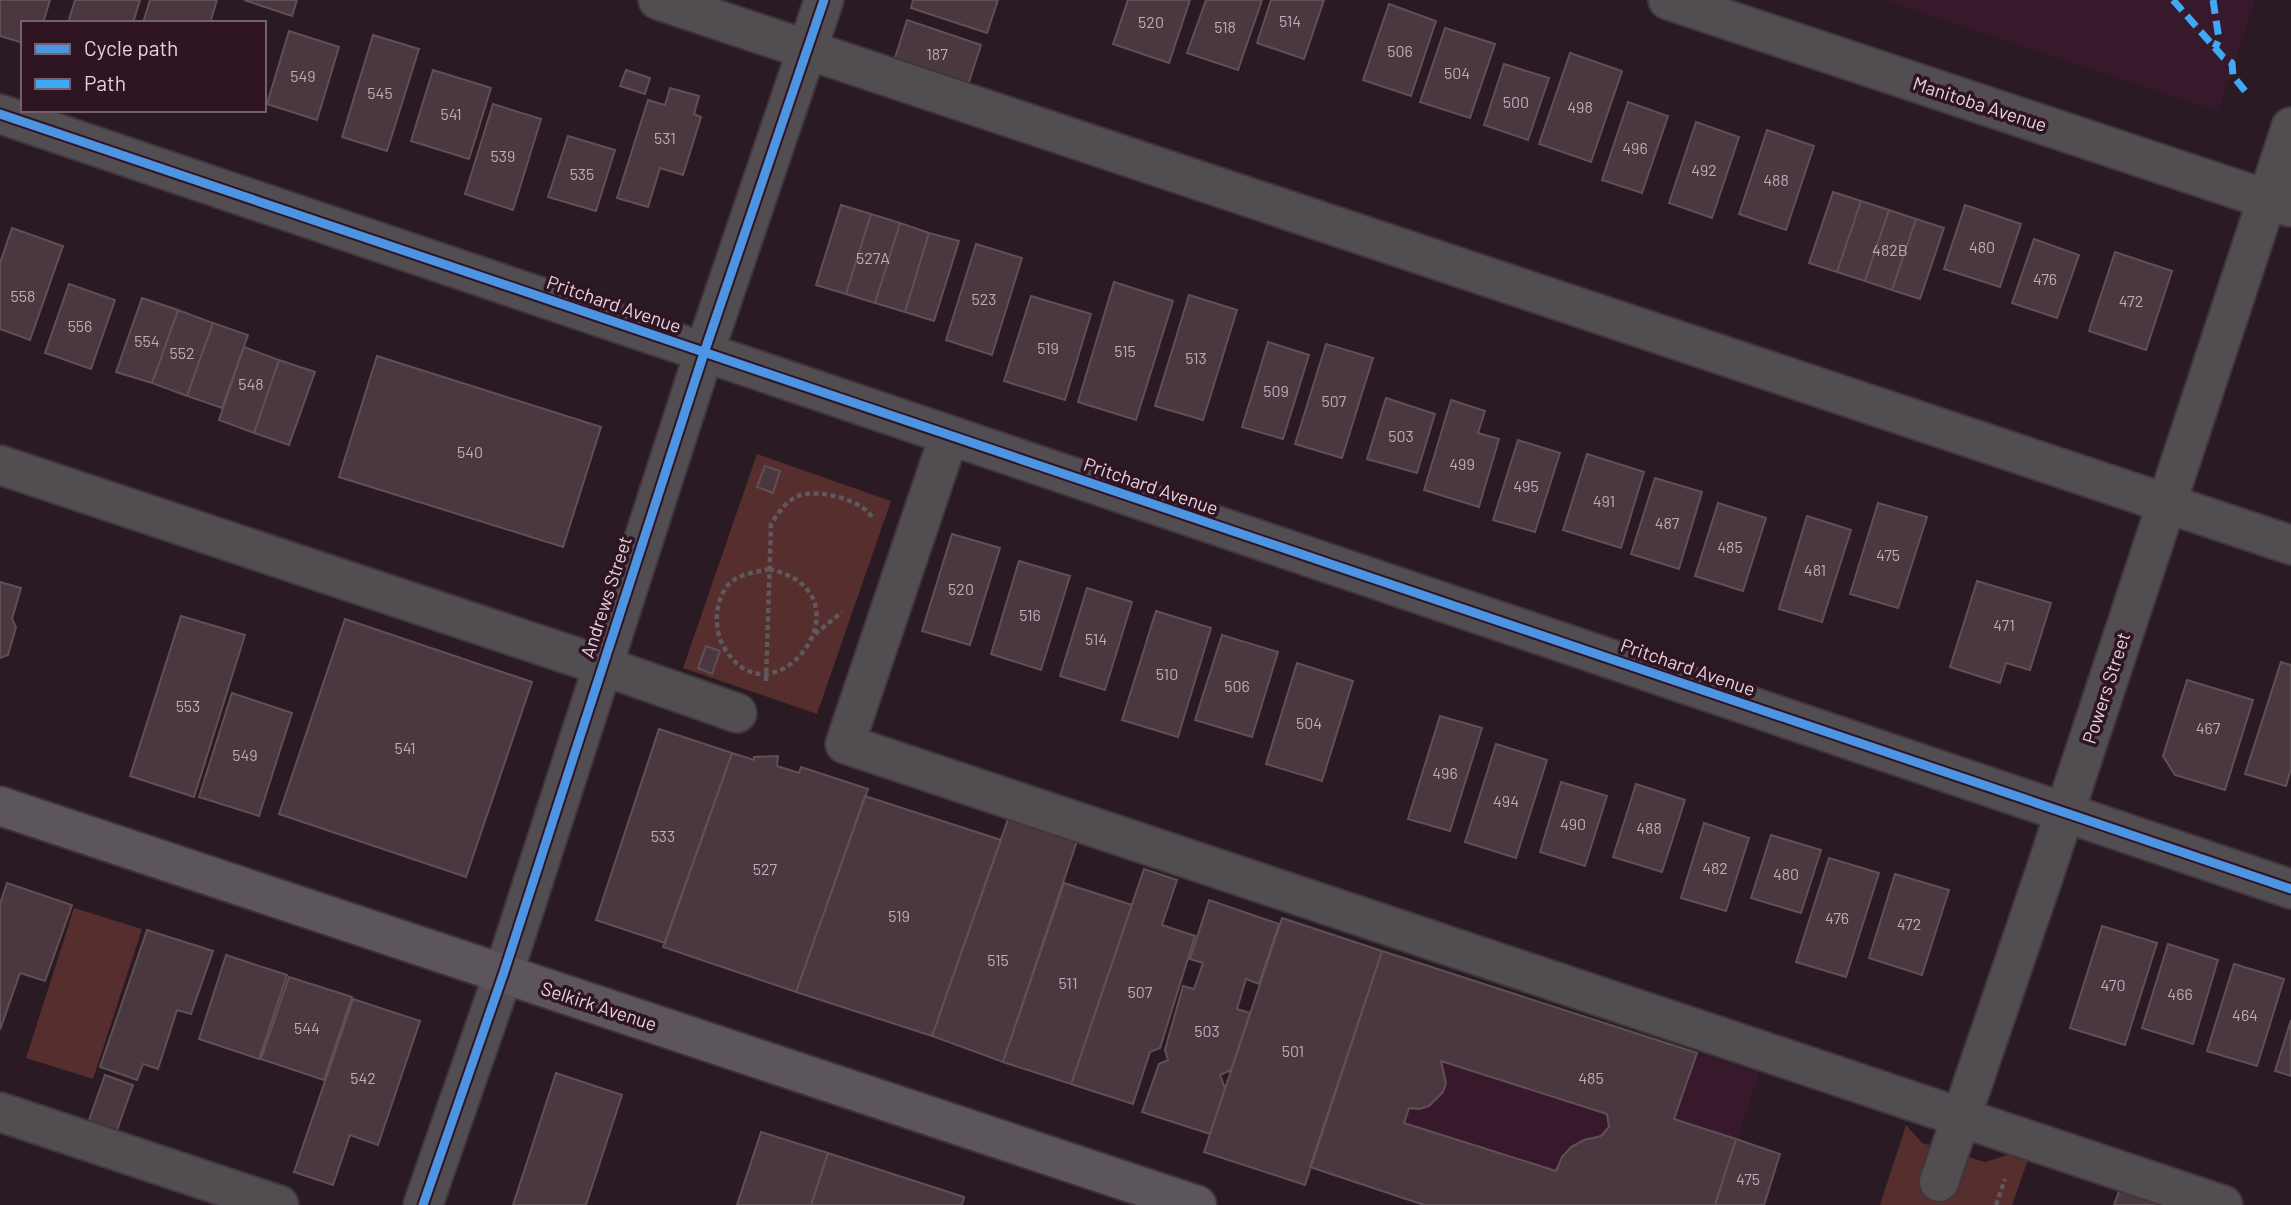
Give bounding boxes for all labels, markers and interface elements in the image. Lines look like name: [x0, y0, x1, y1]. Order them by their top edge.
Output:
house number: 514: [1279, 11, 1301, 30]
house number: 520: [1138, 12, 1164, 31]
house number: 518: [1214, 17, 1236, 36]
legend: [21, 21, 266, 112]
text: Cycle path: [84, 35, 178, 60]
house number: 506: [1387, 41, 1413, 60]
house number: 187: [926, 44, 948, 63]
house number: 504: [1444, 63, 1470, 82]
house number: 549: [290, 66, 316, 85]
text: Path: [84, 70, 126, 95]
street label: Manitoba Avenue: [1910, 71, 2050, 136]
house number: 545: [367, 83, 393, 102]
house number: 500: [1503, 92, 1529, 111]
house number: 498: [1567, 97, 1593, 116]
house number: 541: [440, 104, 462, 123]
house number: 531: [654, 128, 676, 147]
house number: 496: [1622, 138, 1648, 157]
house number: 539: [491, 146, 515, 165]
house number: 492: [1691, 160, 1717, 179]
house number: 535: [570, 164, 594, 183]
house number: 488: [1763, 170, 1789, 189]
house number: 480: [1969, 237, 1995, 256]
house number: 482B: [1872, 240, 1908, 259]
house number: 527A: [856, 248, 890, 267]
house number: 476: [2033, 269, 2057, 288]
street label: Pritchard Avenue: [544, 270, 684, 337]
house number: 558: [11, 286, 35, 305]
house number: 523: [972, 289, 996, 308]
house number: 472: [2119, 291, 2143, 310]
house number: 556: [68, 316, 92, 335]
house number: 554: [134, 331, 160, 350]
house number: 519: [1037, 338, 1059, 357]
house number: 515: [1114, 341, 1136, 360]
house number: 552: [169, 343, 195, 362]
house number: 513: [1185, 348, 1207, 367]
house number: 548: [238, 374, 264, 393]
house number: 509: [1263, 381, 1289, 400]
house number: 507: [1322, 391, 1347, 410]
house number: 503: [1388, 426, 1414, 445]
house number: 540: [457, 442, 483, 461]
street label: Pritchard Avenue: [1081, 452, 1221, 519]
house number: 499: [1449, 454, 1475, 473]
house number: 495: [1513, 476, 1539, 495]
house number: 491: [1593, 491, 1615, 510]
house number: 487: [1655, 513, 1680, 532]
street label: Andrews Street: [575, 533, 636, 661]
house number: 485: [1717, 537, 1743, 556]
house number: 475: [1876, 545, 1900, 564]
house number: 481: [1804, 560, 1826, 579]
house number: 520: [948, 579, 974, 598]
house number: 516: [1019, 605, 1041, 624]
house number: 471: [1993, 615, 2015, 634]
house number: 514: [1085, 629, 1107, 648]
street label: Powers Street: [2077, 629, 2134, 747]
street label: Pritchard Avenue: [1618, 633, 1758, 700]
house number: 510: [1156, 664, 1178, 683]
house number: 506: [1224, 676, 1250, 695]
house number: 553: [176, 696, 200, 715]
house number: 504: [1296, 713, 1322, 732]
house number: 467: [2196, 718, 2221, 737]
house number: 541: [394, 738, 416, 757]
house number: 549: [232, 745, 258, 764]
house number: 496: [1432, 763, 1458, 782]
house number: 494: [1493, 791, 1519, 810]
house number: 490: [1560, 814, 1586, 833]
house number: 488: [1636, 818, 1662, 837]
house number: 533: [651, 826, 675, 845]
house number: 482: [1702, 858, 1728, 877]
house number: 527: [753, 859, 778, 878]
house number: 480: [1773, 864, 1799, 883]
house number: 519: [888, 906, 910, 925]
house number: 476: [1825, 908, 1849, 927]
house number: 472: [1897, 914, 1921, 933]
house number: 515: [987, 950, 1009, 969]
house number: 511: [1058, 973, 1078, 992]
house number: 470: [2101, 975, 2125, 994]
street label: Selkirk Avenue: [538, 976, 660, 1035]
house number: 507: [1128, 982, 1153, 1001]
house number: 466: [2167, 984, 2193, 1003]
house number: 464: [2232, 1005, 2258, 1024]
house number: 544: [294, 1018, 320, 1037]
house number: 503: [1194, 1021, 1220, 1040]
house number: 501: [1282, 1041, 1304, 1060]
house number: 542: [350, 1068, 376, 1087]
house number: 485: [1578, 1068, 1604, 1087]
house number: 475: [1736, 1169, 1760, 1188]

